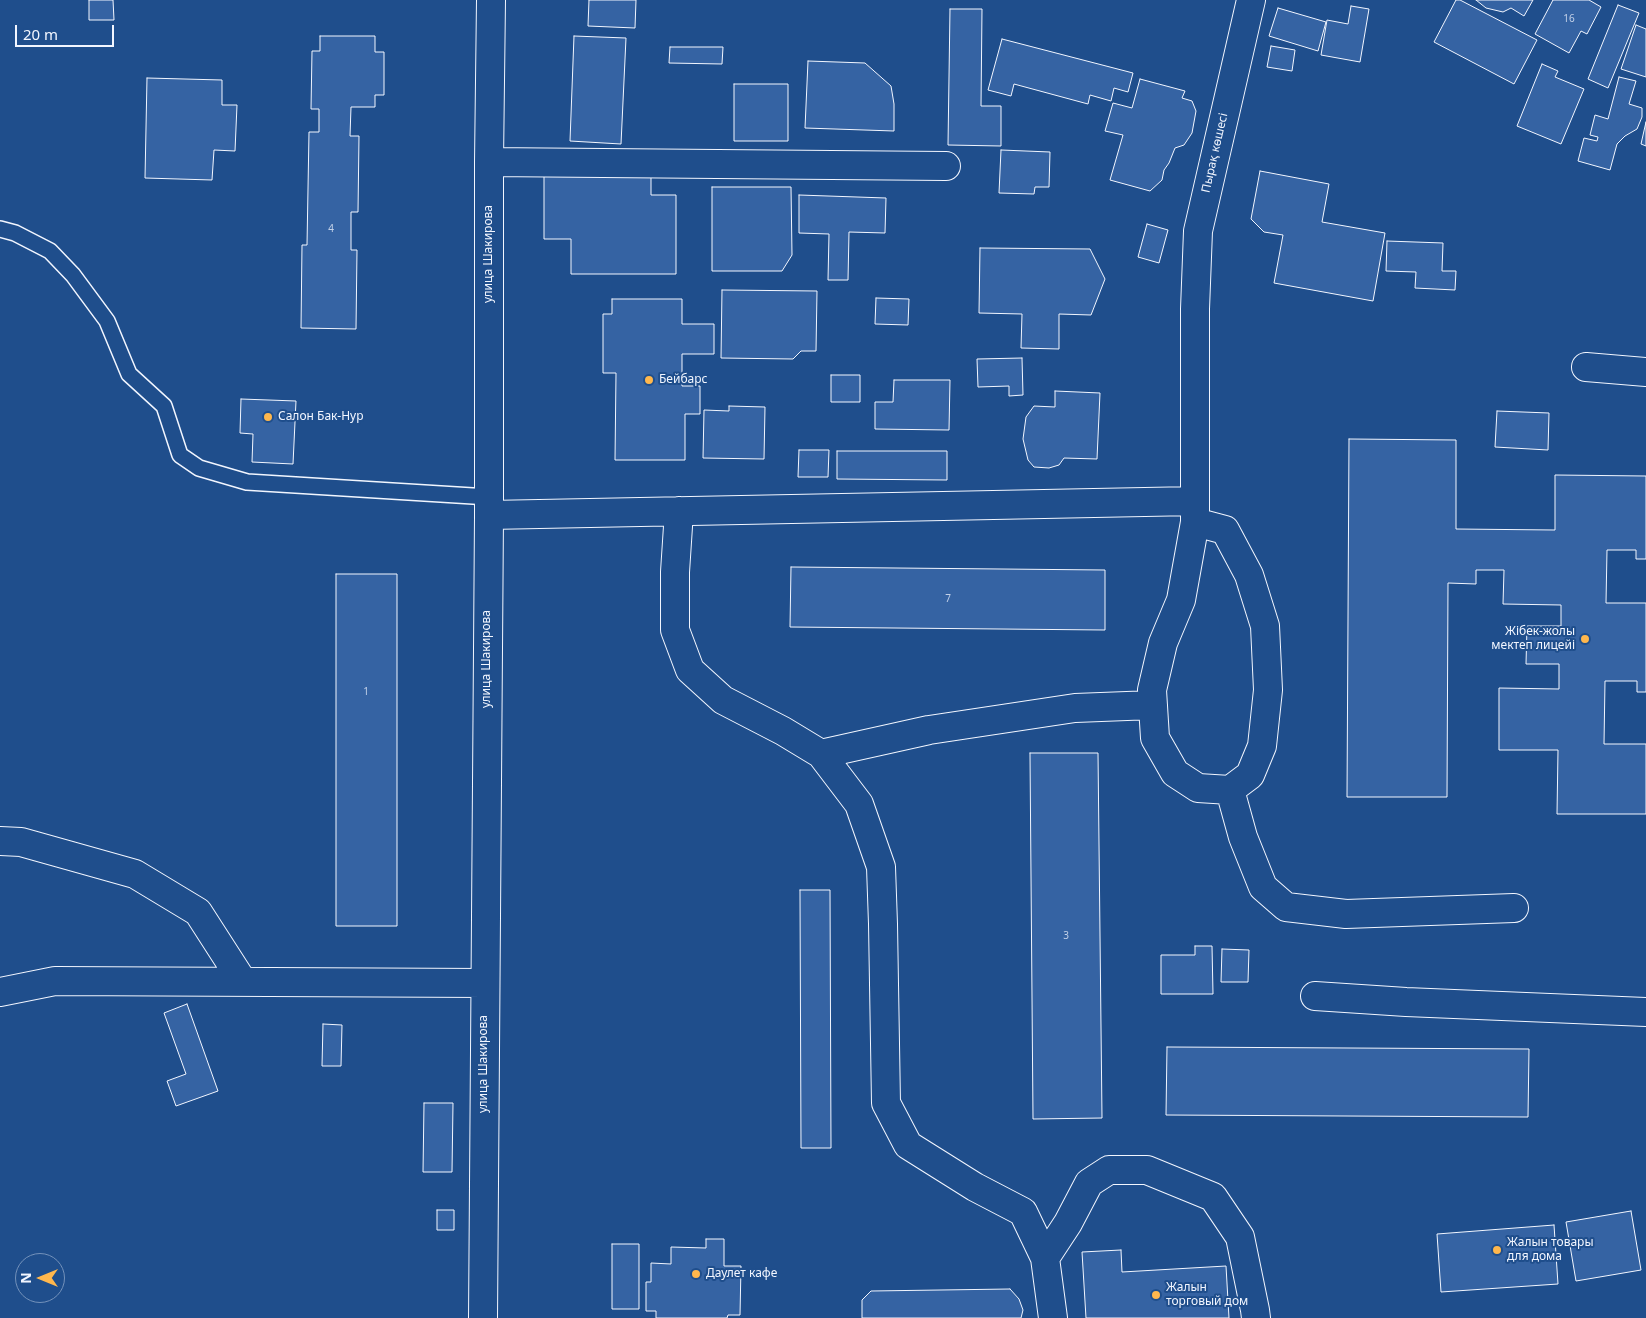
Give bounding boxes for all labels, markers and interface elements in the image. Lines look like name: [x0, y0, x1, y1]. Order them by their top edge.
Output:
house number: 16: [1563, 13, 1575, 25]
scale bar: [18, 15, 116, 47]
text: 20 m: [23, 24, 58, 44]
street label: Пырақ көшесі: [1199, 112, 1231, 194]
street label: улица Шакирова: [482, 205, 496, 303]
house number: 4: [328, 223, 334, 235]
place label: Бейбарс: [659, 373, 707, 387]
marker: Бейбарс: [643, 374, 655, 386]
place label: Салон Бак-Нур: [278, 410, 363, 424]
marker: Салон Бак-Нур: [262, 411, 274, 423]
house number: 7: [945, 593, 951, 605]
street label: улица Шакирова: [480, 610, 494, 708]
place label: Жібек-жолы мектеп лицейі: [1491, 625, 1575, 653]
marker: Жібек-жолы мектеп лицейі: [1579, 633, 1591, 645]
house number: 1: [363, 686, 369, 698]
house number: 3: [1063, 930, 1069, 942]
street label: улица Шакирова: [477, 1015, 491, 1113]
place label: Жалын товары для дома: [1507, 1236, 1593, 1264]
marker: Жалын товары для дома: [1491, 1244, 1503, 1256]
north arrow: [15, 1253, 65, 1303]
place label: Даулет кафе: [706, 1267, 777, 1281]
marker: Даулет кафе: [690, 1268, 702, 1280]
text: N: [16, 1272, 35, 1284]
place label: Жалын торговый дом: [1166, 1281, 1248, 1309]
marker: Жалын торговый дом: [1150, 1289, 1162, 1301]

